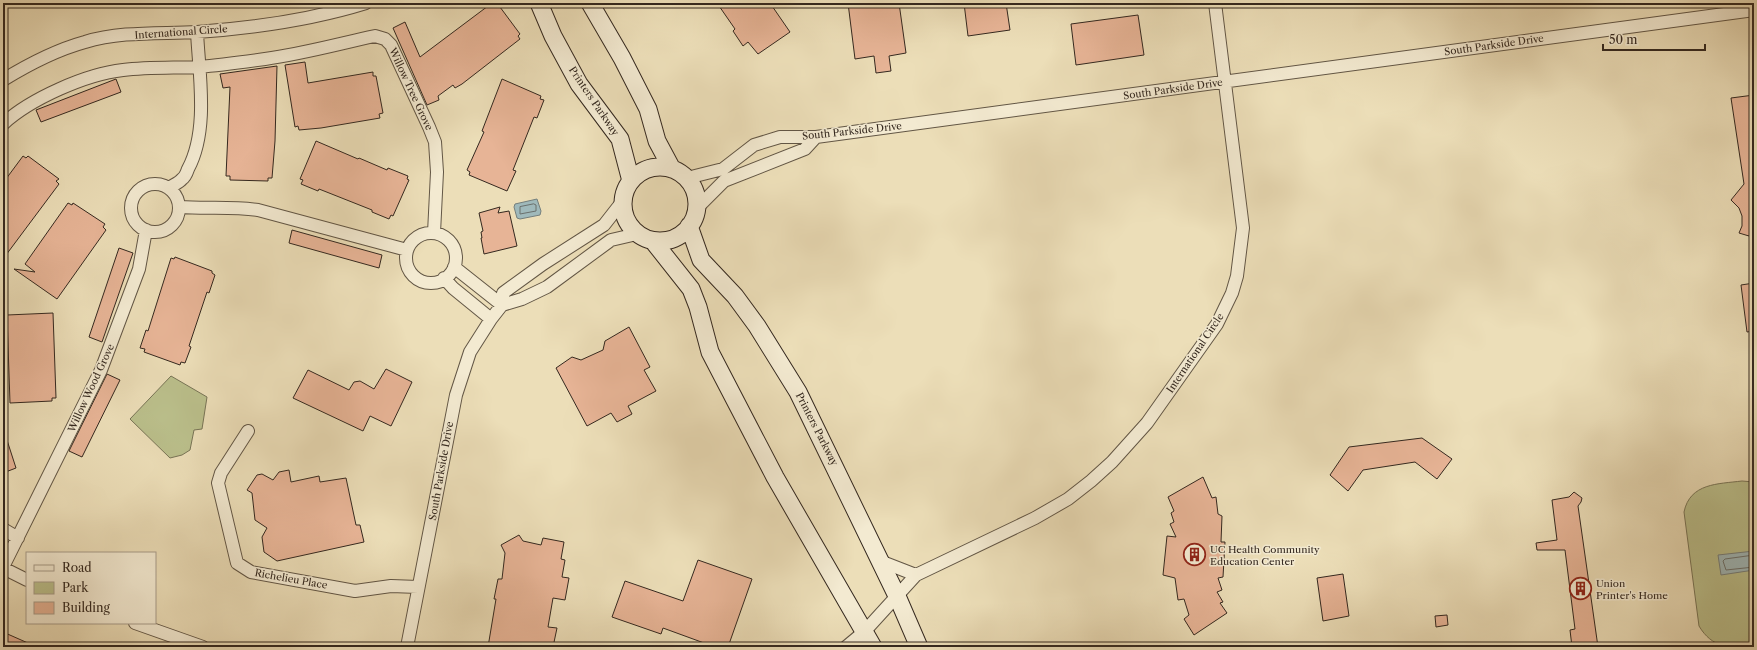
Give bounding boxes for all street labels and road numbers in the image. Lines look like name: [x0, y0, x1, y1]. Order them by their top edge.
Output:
street label: International Circle: [134, 22, 228, 42]
street label: South Parkside Drive: [1443, 32, 1545, 58]
street label: Willow Tree Grove: [386, 45, 436, 133]
street label: Printers Parkway: [566, 64, 622, 138]
street label: South Parkside Drive: [1122, 76, 1224, 102]
street label: South Parkside Drive: [801, 119, 903, 143]
street label: International Circle: [1163, 310, 1227, 395]
street label: Willow Wood Grove: [64, 341, 117, 435]
street label: Printers Parkway: [793, 390, 841, 468]
street label: South Parkside Drive: [426, 420, 456, 521]
street label: Richelieu Place: [254, 566, 329, 592]

